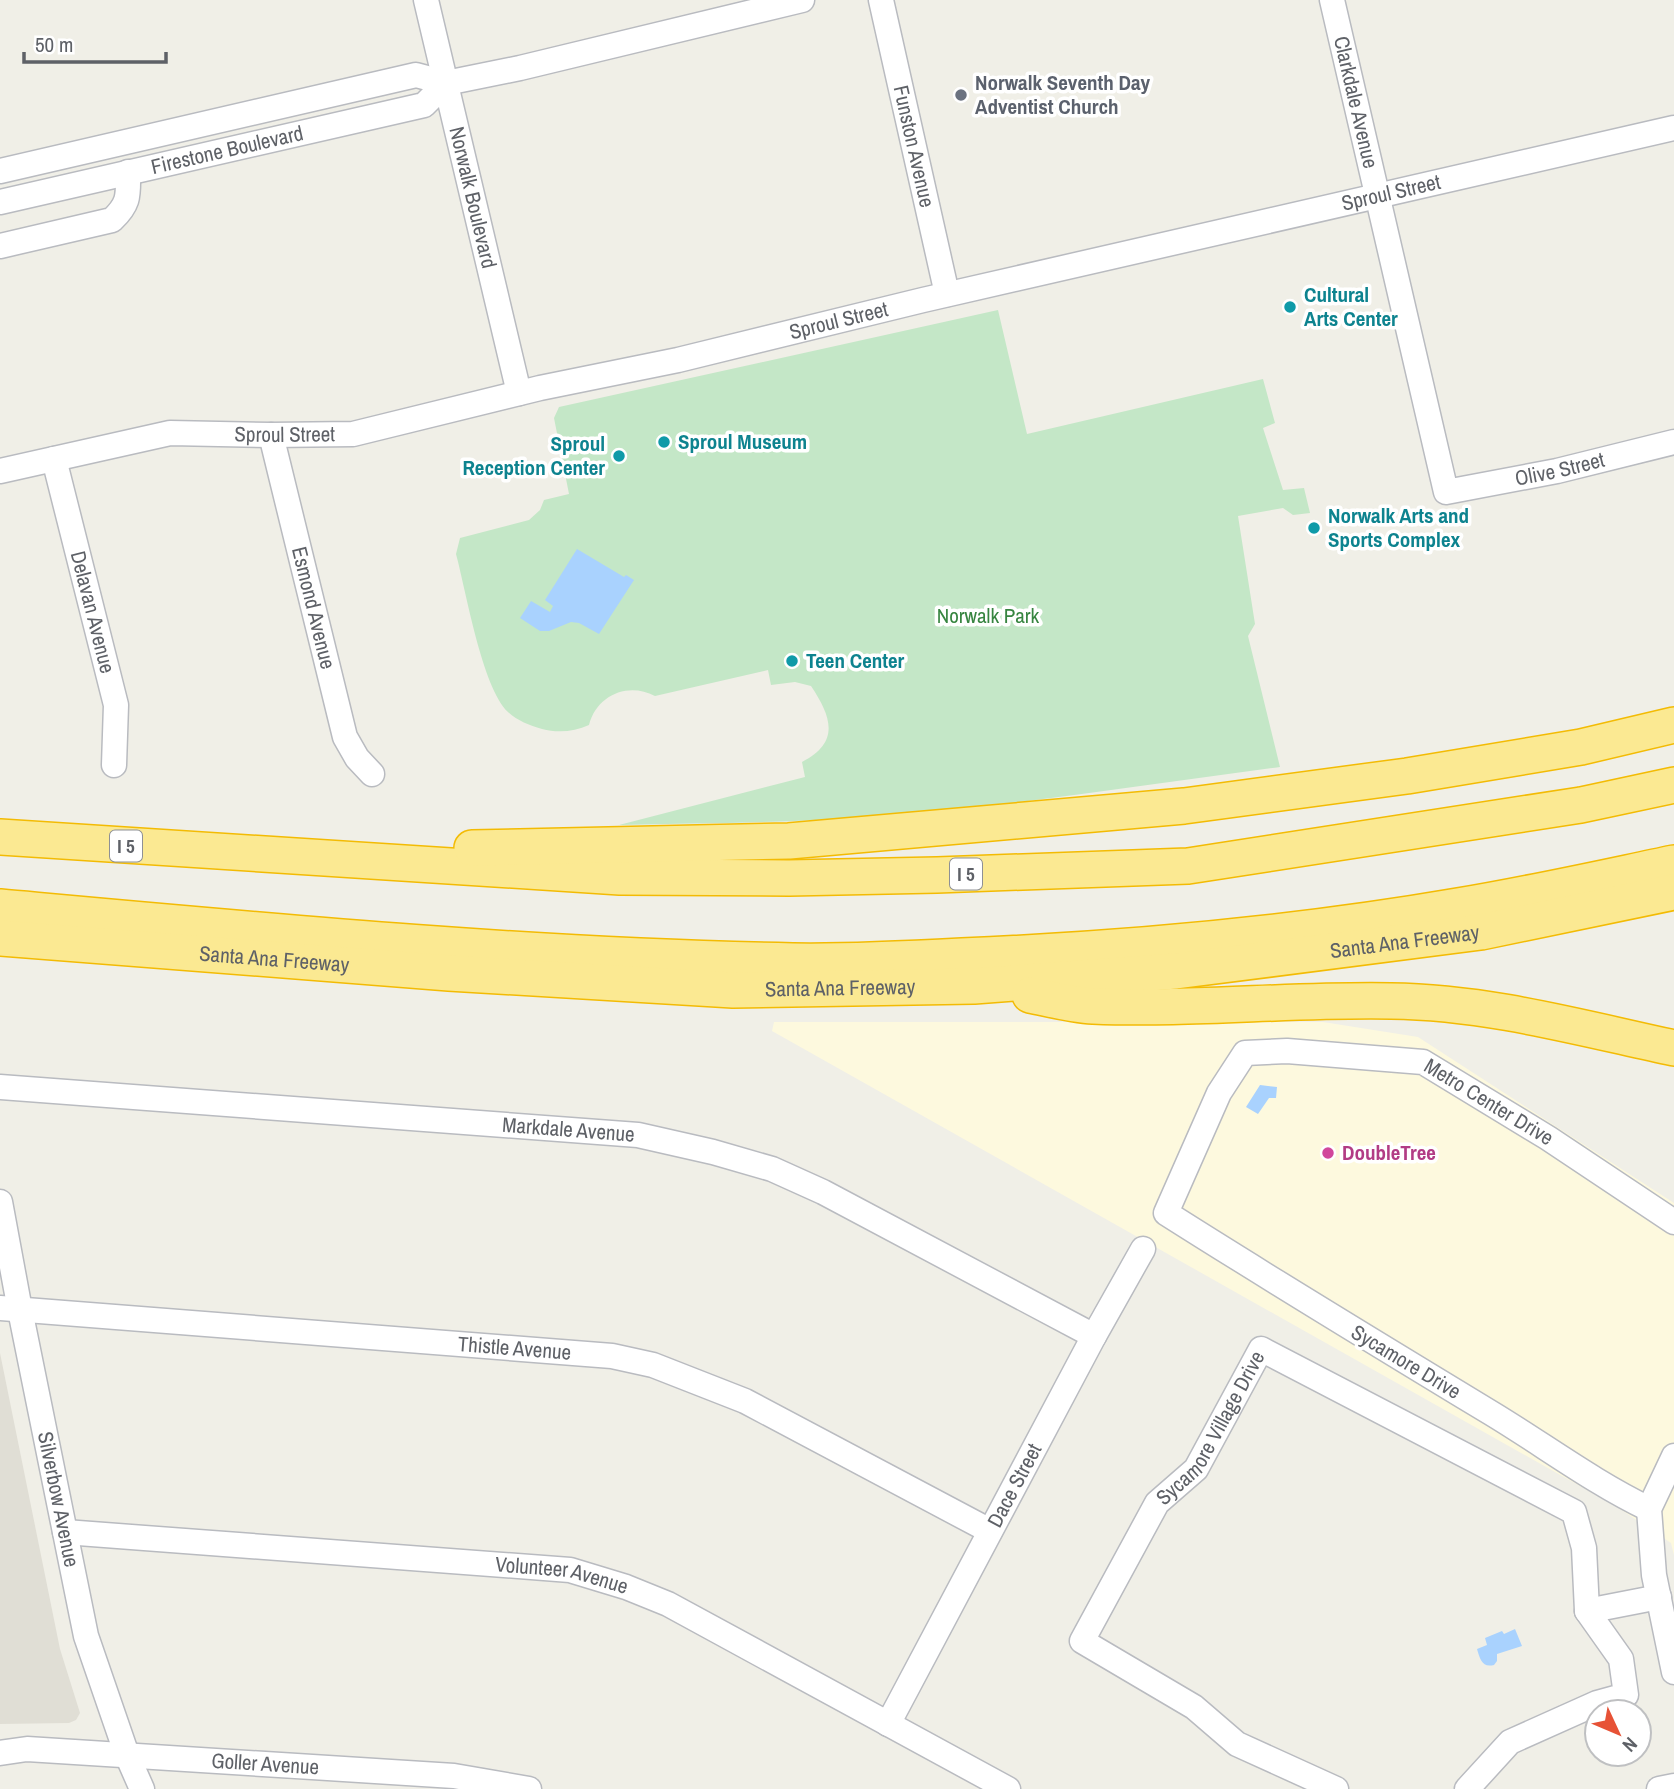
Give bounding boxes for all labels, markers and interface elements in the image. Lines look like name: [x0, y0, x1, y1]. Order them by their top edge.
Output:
scale bar: [24, 21, 166, 65]
text: 50 m: [35, 30, 73, 59]
street label: Clarkdale Avenue: [1327, 33, 1386, 171]
place label: Norwalk Seventh Day Adventist Church: [975, 68, 1151, 121]
street label: Funston Avenue: [887, 82, 942, 210]
marker: Norwalk Seventh Day Adventist Church: [953, 87, 969, 103]
street label: Firestone Boulevard: [148, 118, 306, 181]
street label: Norwalk Boulevard: [442, 124, 504, 271]
street label: Sproul Street: [1339, 167, 1443, 218]
place label: Cultural Arts Center: [1304, 280, 1398, 333]
street label: Sproul Street: [786, 294, 891, 346]
marker: Cultural Arts Center: [1282, 299, 1298, 315]
street label: Sproul Street: [234, 419, 335, 449]
place label: Sproul Museum: [678, 427, 807, 456]
place label: Sproul Reception Center: [462, 429, 605, 482]
marker: Sproul Museum: [656, 434, 672, 450]
street label: Olive Street: [1512, 445, 1608, 493]
marker: Sproul Reception Center: [611, 448, 627, 464]
place label: Norwalk Arts and Sports Complex: [1328, 501, 1469, 554]
marker: Norwalk Arts and Sports Complex: [1306, 520, 1322, 536]
street label: Esmond Avenue: [285, 544, 343, 672]
street label: Delavan Avenue: [64, 548, 122, 676]
park label: Norwalk Park: [937, 601, 1040, 630]
place label: Teen Center: [806, 646, 905, 675]
marker: Teen Center: [784, 653, 800, 669]
road number: I 5: [110, 831, 142, 862]
road number: I 5: [950, 859, 982, 890]
street label: Santa Ana Freeway: [1328, 917, 1481, 965]
street label: Santa Ana Freeway: [198, 939, 351, 979]
street label: Santa Ana Freeway: [765, 972, 916, 1003]
street label: Metro Center Drive: [1419, 1051, 1559, 1152]
street label: Markdale Avenue: [501, 1110, 636, 1149]
place label: DoubleTree: [1342, 1138, 1436, 1167]
marker: DoubleTree: [1320, 1145, 1336, 1161]
street label: Sycamore Drive: [1346, 1317, 1467, 1406]
street label: Thistle Avenue: [457, 1329, 572, 1367]
street label: Sycamore Village Drive: [1149, 1346, 1271, 1512]
street label: Silverbow Avenue: [31, 1429, 87, 1570]
street label: Dace Street: [980, 1438, 1048, 1532]
street label: Volunteer Avenue: [494, 1549, 632, 1601]
north arrow: [1583, 1698, 1653, 1768]
text: N: [1617, 1732, 1643, 1758]
street label: Goller Avenue: [210, 1746, 320, 1781]

